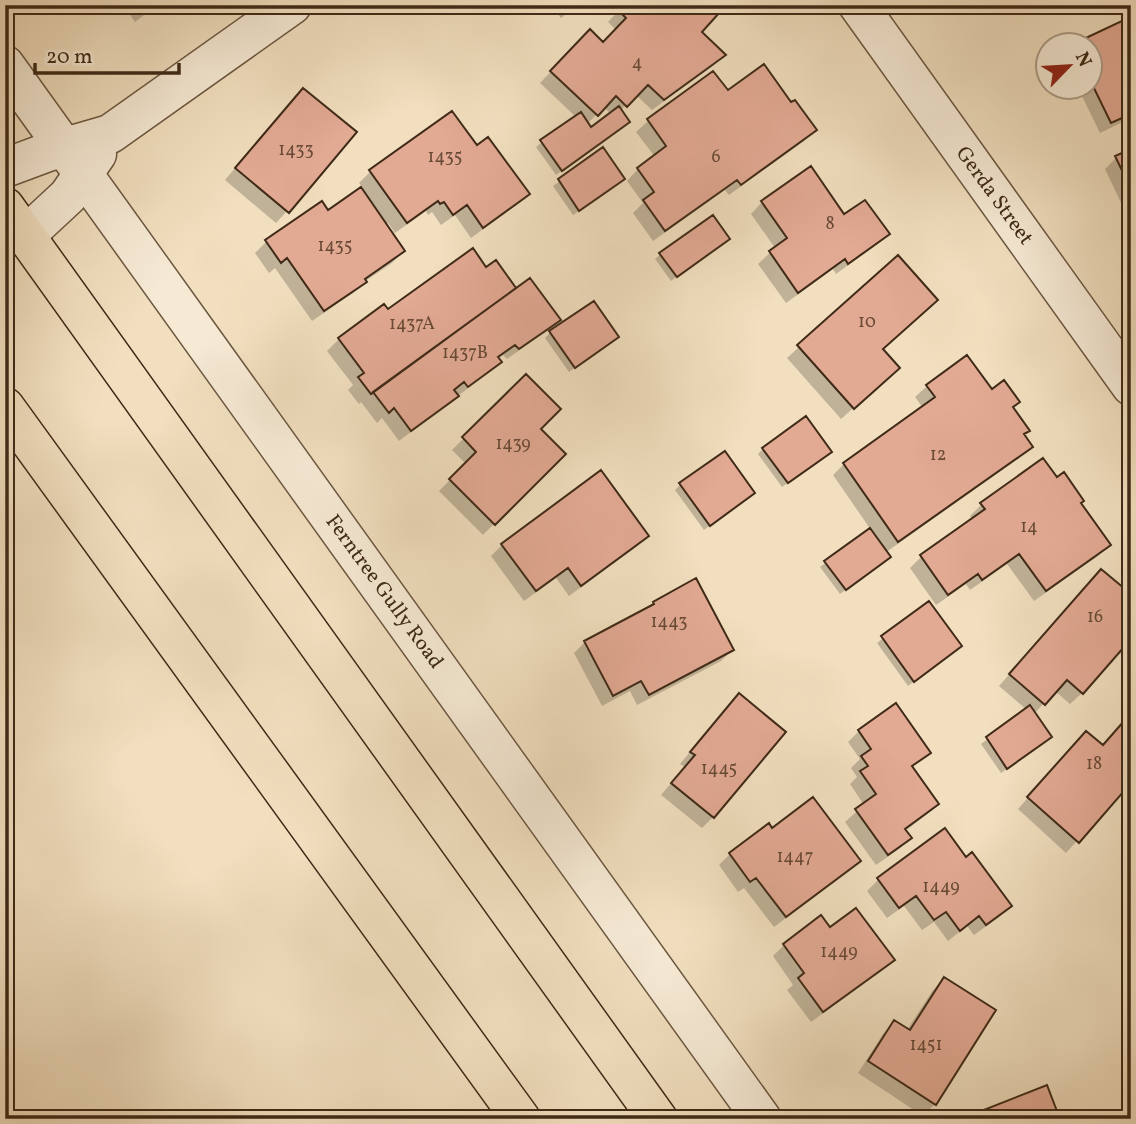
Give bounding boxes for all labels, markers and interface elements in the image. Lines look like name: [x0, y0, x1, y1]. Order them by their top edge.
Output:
scale bar: [35, 32, 178, 76]
north arrow: [1034, 32, 1104, 102]
text: 20 m: [46, 43, 92, 72]
text: N: [1068, 48, 1097, 72]
house number: 4: [632, 51, 642, 76]
house number: 1433: [278, 138, 314, 163]
street label: Gerda Street: [948, 141, 1040, 251]
house number: 1435: [428, 145, 462, 170]
house number: 6: [711, 145, 721, 170]
house number: 8: [825, 212, 835, 237]
house number: 1435: [318, 234, 352, 259]
house number: 10: [858, 310, 876, 335]
house number: 1437A: [389, 312, 435, 337]
house number: 1437B: [442, 341, 488, 366]
house number: 1439: [495, 432, 531, 457]
house number: 12: [930, 443, 946, 468]
street label: Ferntree Gully Road: [318, 509, 450, 675]
house number: 14: [1020, 515, 1038, 540]
house number: 16: [1087, 605, 1103, 630]
house number: 1443: [651, 610, 688, 635]
house number: 18: [1086, 752, 1102, 777]
house number: 1445: [701, 757, 737, 782]
house number: 1447: [776, 845, 814, 870]
house number: 1449: [922, 875, 960, 900]
house number: 1449: [820, 940, 858, 965]
house number: 1451: [910, 1033, 942, 1058]

